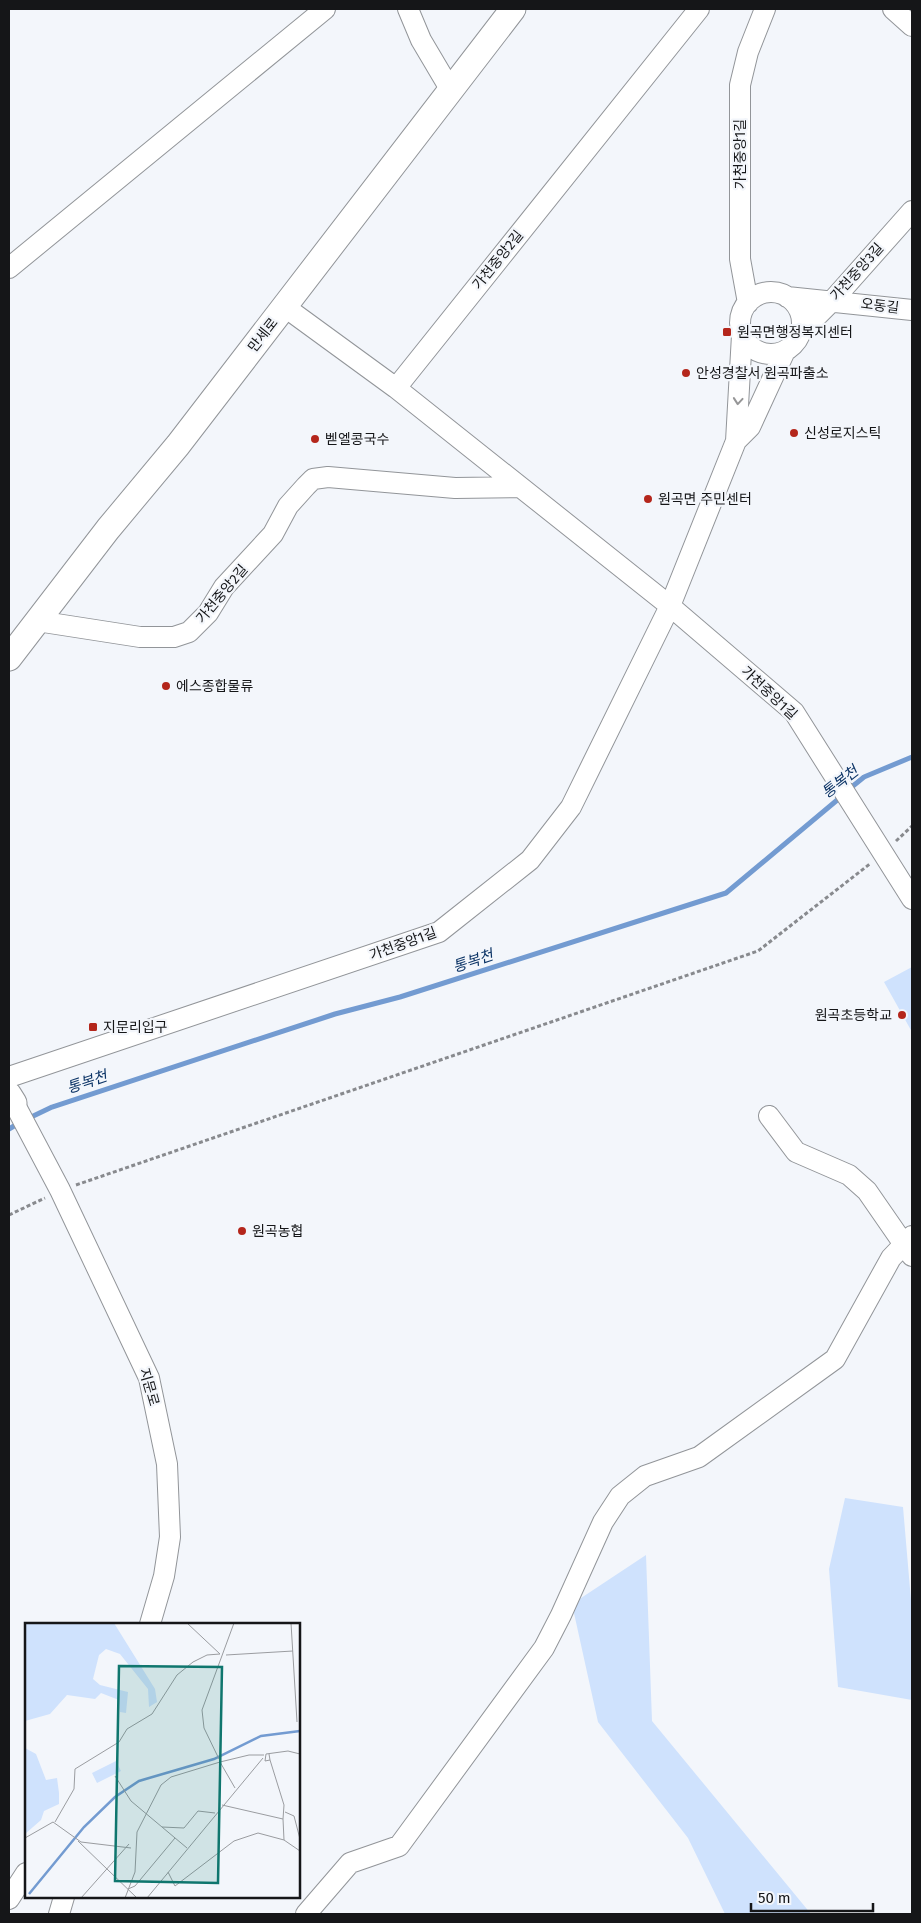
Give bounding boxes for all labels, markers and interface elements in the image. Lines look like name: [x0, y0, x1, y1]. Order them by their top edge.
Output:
street label: 가천중앙1길: [732, 119, 749, 189]
street label: 가천중앙2길: [469, 227, 527, 293]
street label: 가천중앙3길: [827, 240, 887, 304]
street label: 오동길: [860, 295, 900, 317]
street label: 만세로: [244, 314, 282, 355]
place label: 원곡면행정복지센터: [737, 324, 853, 341]
marker: 원곡면행정복지센터: [721, 326, 733, 338]
place label: 안성경찰서 원곡파출소: [696, 365, 829, 382]
marker: 안성경찰서 원곡파출소: [680, 367, 692, 379]
one-way arrow: [733, 397, 744, 405]
place label: 신성로지스틱: [804, 425, 881, 442]
marker: 신성로지스틱: [788, 427, 800, 439]
place label: 벧엘콩국수: [325, 431, 390, 448]
marker: 벧엘콩국수: [309, 433, 321, 445]
place label: 원곡면 주민센터: [658, 491, 752, 508]
marker: 원곡면 주민센터: [642, 493, 654, 505]
street label: 가천중앙2길: [193, 561, 251, 627]
street label: 가천중앙1길: [737, 663, 801, 723]
place label: 에스종합물류: [176, 678, 253, 695]
marker: 에스종합물류: [160, 680, 172, 692]
water label: 통복천: [818, 761, 864, 802]
street label: 가천중앙1길: [367, 924, 439, 964]
water label: 통복천: [451, 945, 498, 976]
place label: 원곡초등학교: [815, 1007, 892, 1024]
marker: 원곡초등학교: [896, 1009, 908, 1021]
place label: 지문리입구: [103, 1019, 168, 1036]
marker: 지문리입구: [87, 1021, 99, 1033]
water label: 통복천: [65, 1066, 112, 1097]
place label: 원곡농협: [252, 1223, 304, 1240]
marker: 원곡농협: [236, 1225, 248, 1237]
street label: 지문로: [136, 1366, 163, 1408]
inset map: [25, 1623, 300, 1898]
scale bar: [751, 1880, 874, 1912]
text: 50 m: [758, 1889, 791, 1907]

